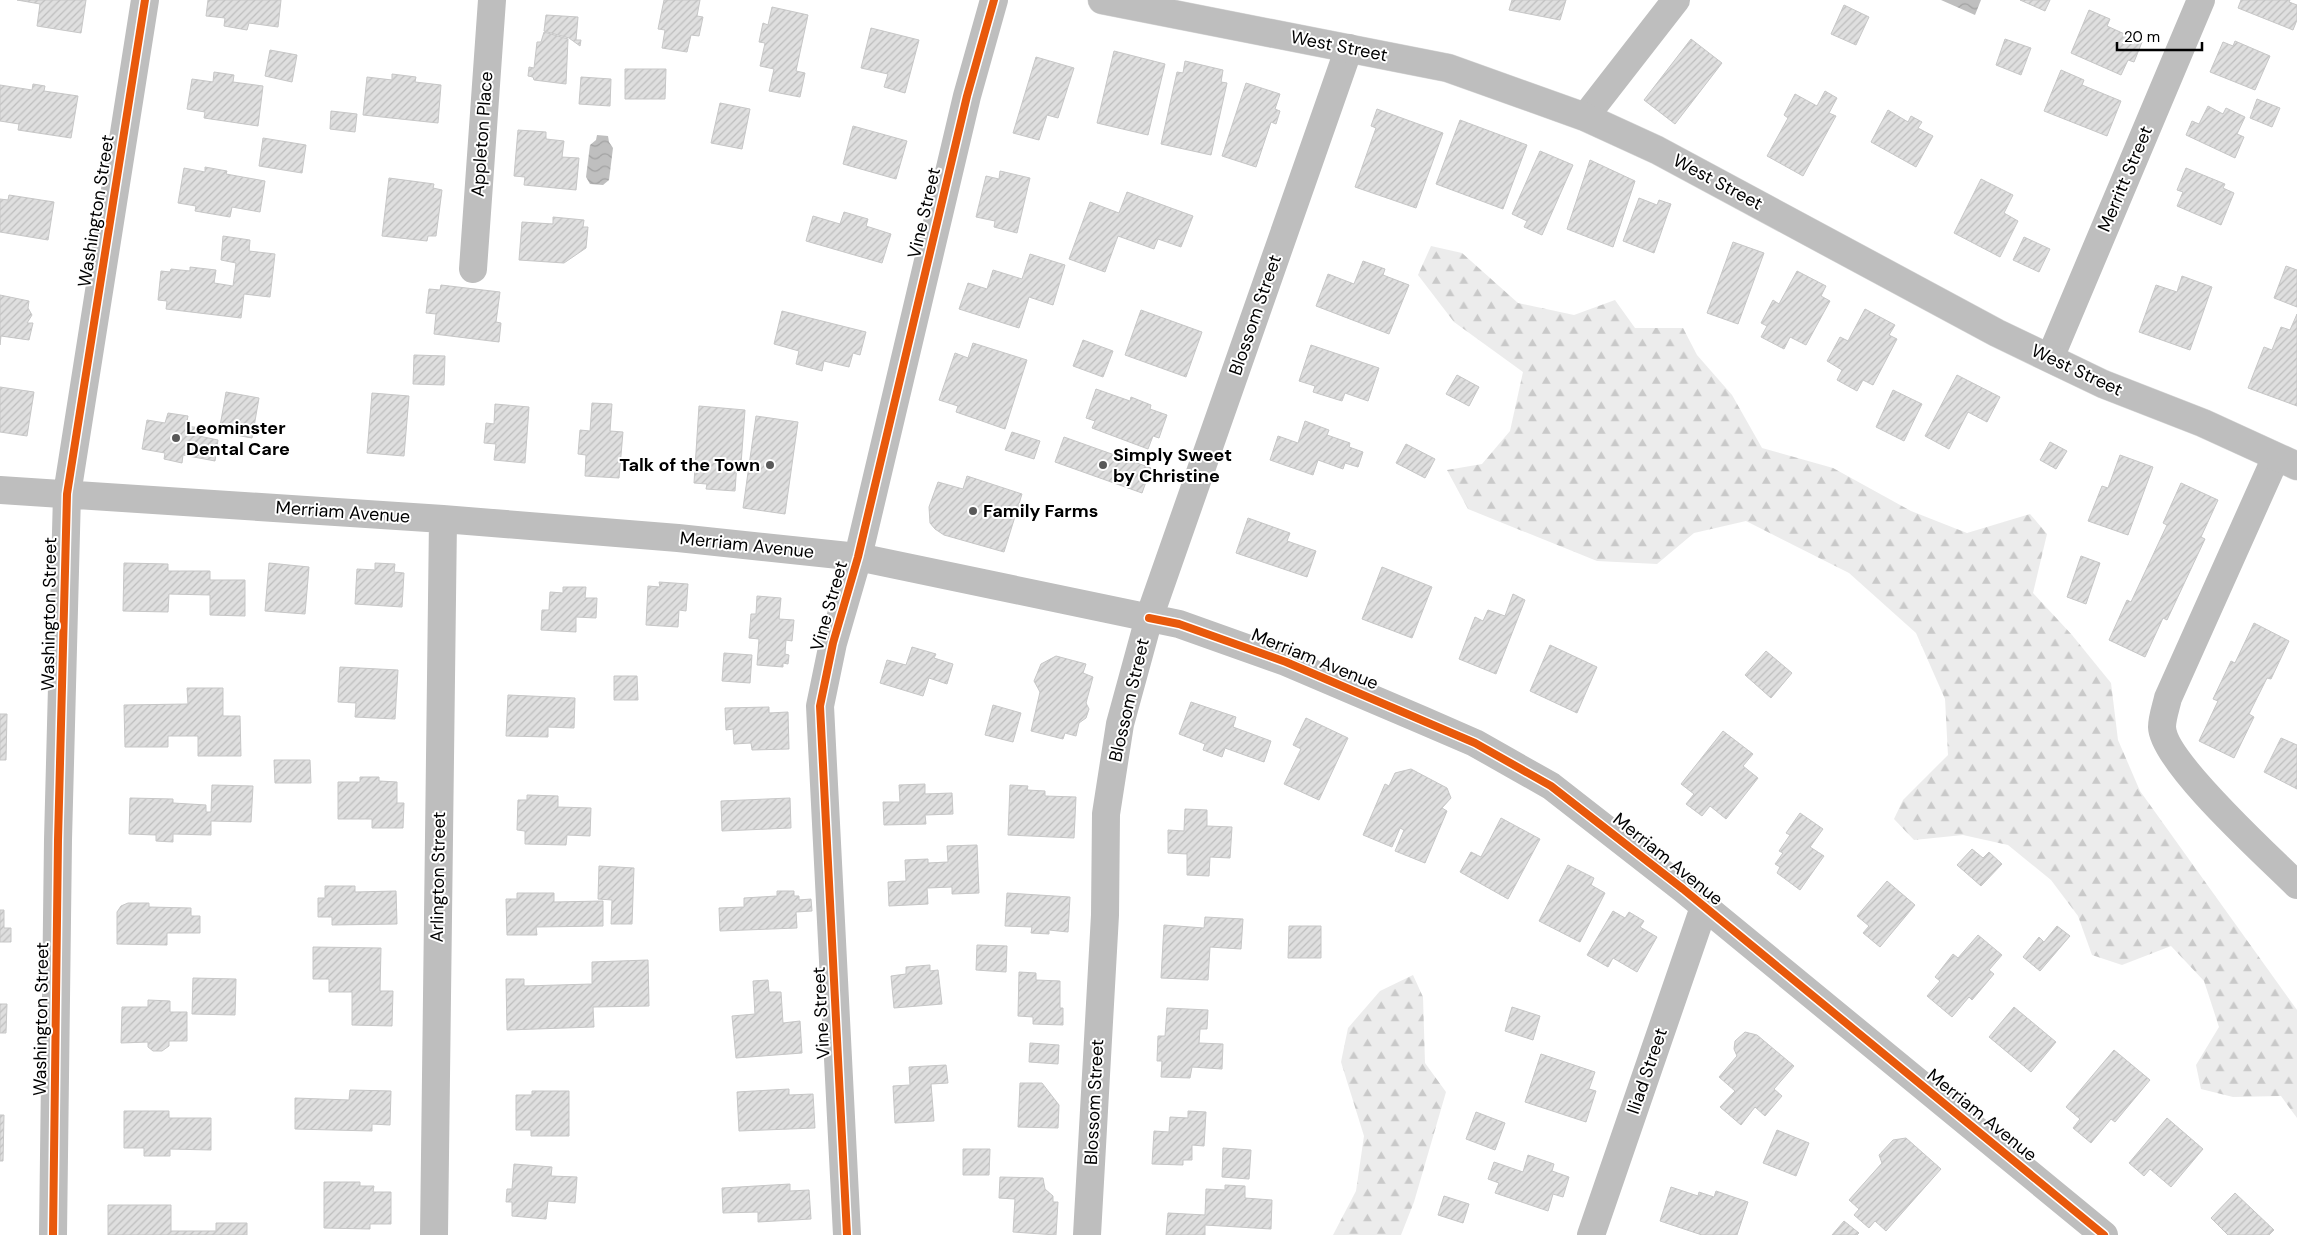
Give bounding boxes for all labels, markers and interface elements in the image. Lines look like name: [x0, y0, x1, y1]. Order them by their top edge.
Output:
scale bar: [2117, 20, 2202, 52]
street label: West Street: [1288, 25, 1390, 67]
text: 20 m: [2124, 27, 2160, 47]
street label: Appleton Place: [466, 70, 498, 198]
street label: Merritt Street: [2092, 122, 2158, 236]
street label: Washington Street: [72, 133, 120, 289]
street label: West Street: [1669, 148, 1767, 216]
street label: Vine Street: [902, 165, 946, 261]
street label: Blossom Street: [1223, 251, 1287, 379]
street label: West Street: [2027, 338, 2127, 402]
place label: Leominster Dental Care: [186, 416, 290, 461]
marker: Leominster Dental Care: [170, 432, 182, 444]
place label: Simply Sweet by Christine: [1113, 443, 1232, 488]
place label: Talk of the Town: [619, 453, 760, 477]
marker: Talk of the Town: [764, 459, 776, 471]
marker: Simply Sweet by Christine: [1097, 459, 1109, 471]
street label: Merriam Avenue: [275, 495, 411, 529]
place label: Family Farms: [983, 499, 1098, 523]
marker: Family Farms: [967, 505, 979, 517]
street label: Merriam Avenue: [679, 526, 815, 564]
street label: Washington Street: [36, 537, 62, 691]
street label: Vine Street: [805, 558, 853, 654]
street label: Merriam Avenue: [1248, 623, 1382, 695]
street label: Blossom Street: [1103, 636, 1155, 764]
street label: Merriam Avenue: [1608, 807, 1728, 911]
street label: Arlington Street: [425, 811, 451, 943]
street label: Washington Street: [28, 942, 54, 1096]
street label: Vine Street: [807, 966, 835, 1060]
street label: Iliad Street: [1621, 1025, 1673, 1117]
street label: Blossom Street: [1079, 1038, 1109, 1166]
street label: Merriam Avenue: [1922, 1063, 2042, 1167]

